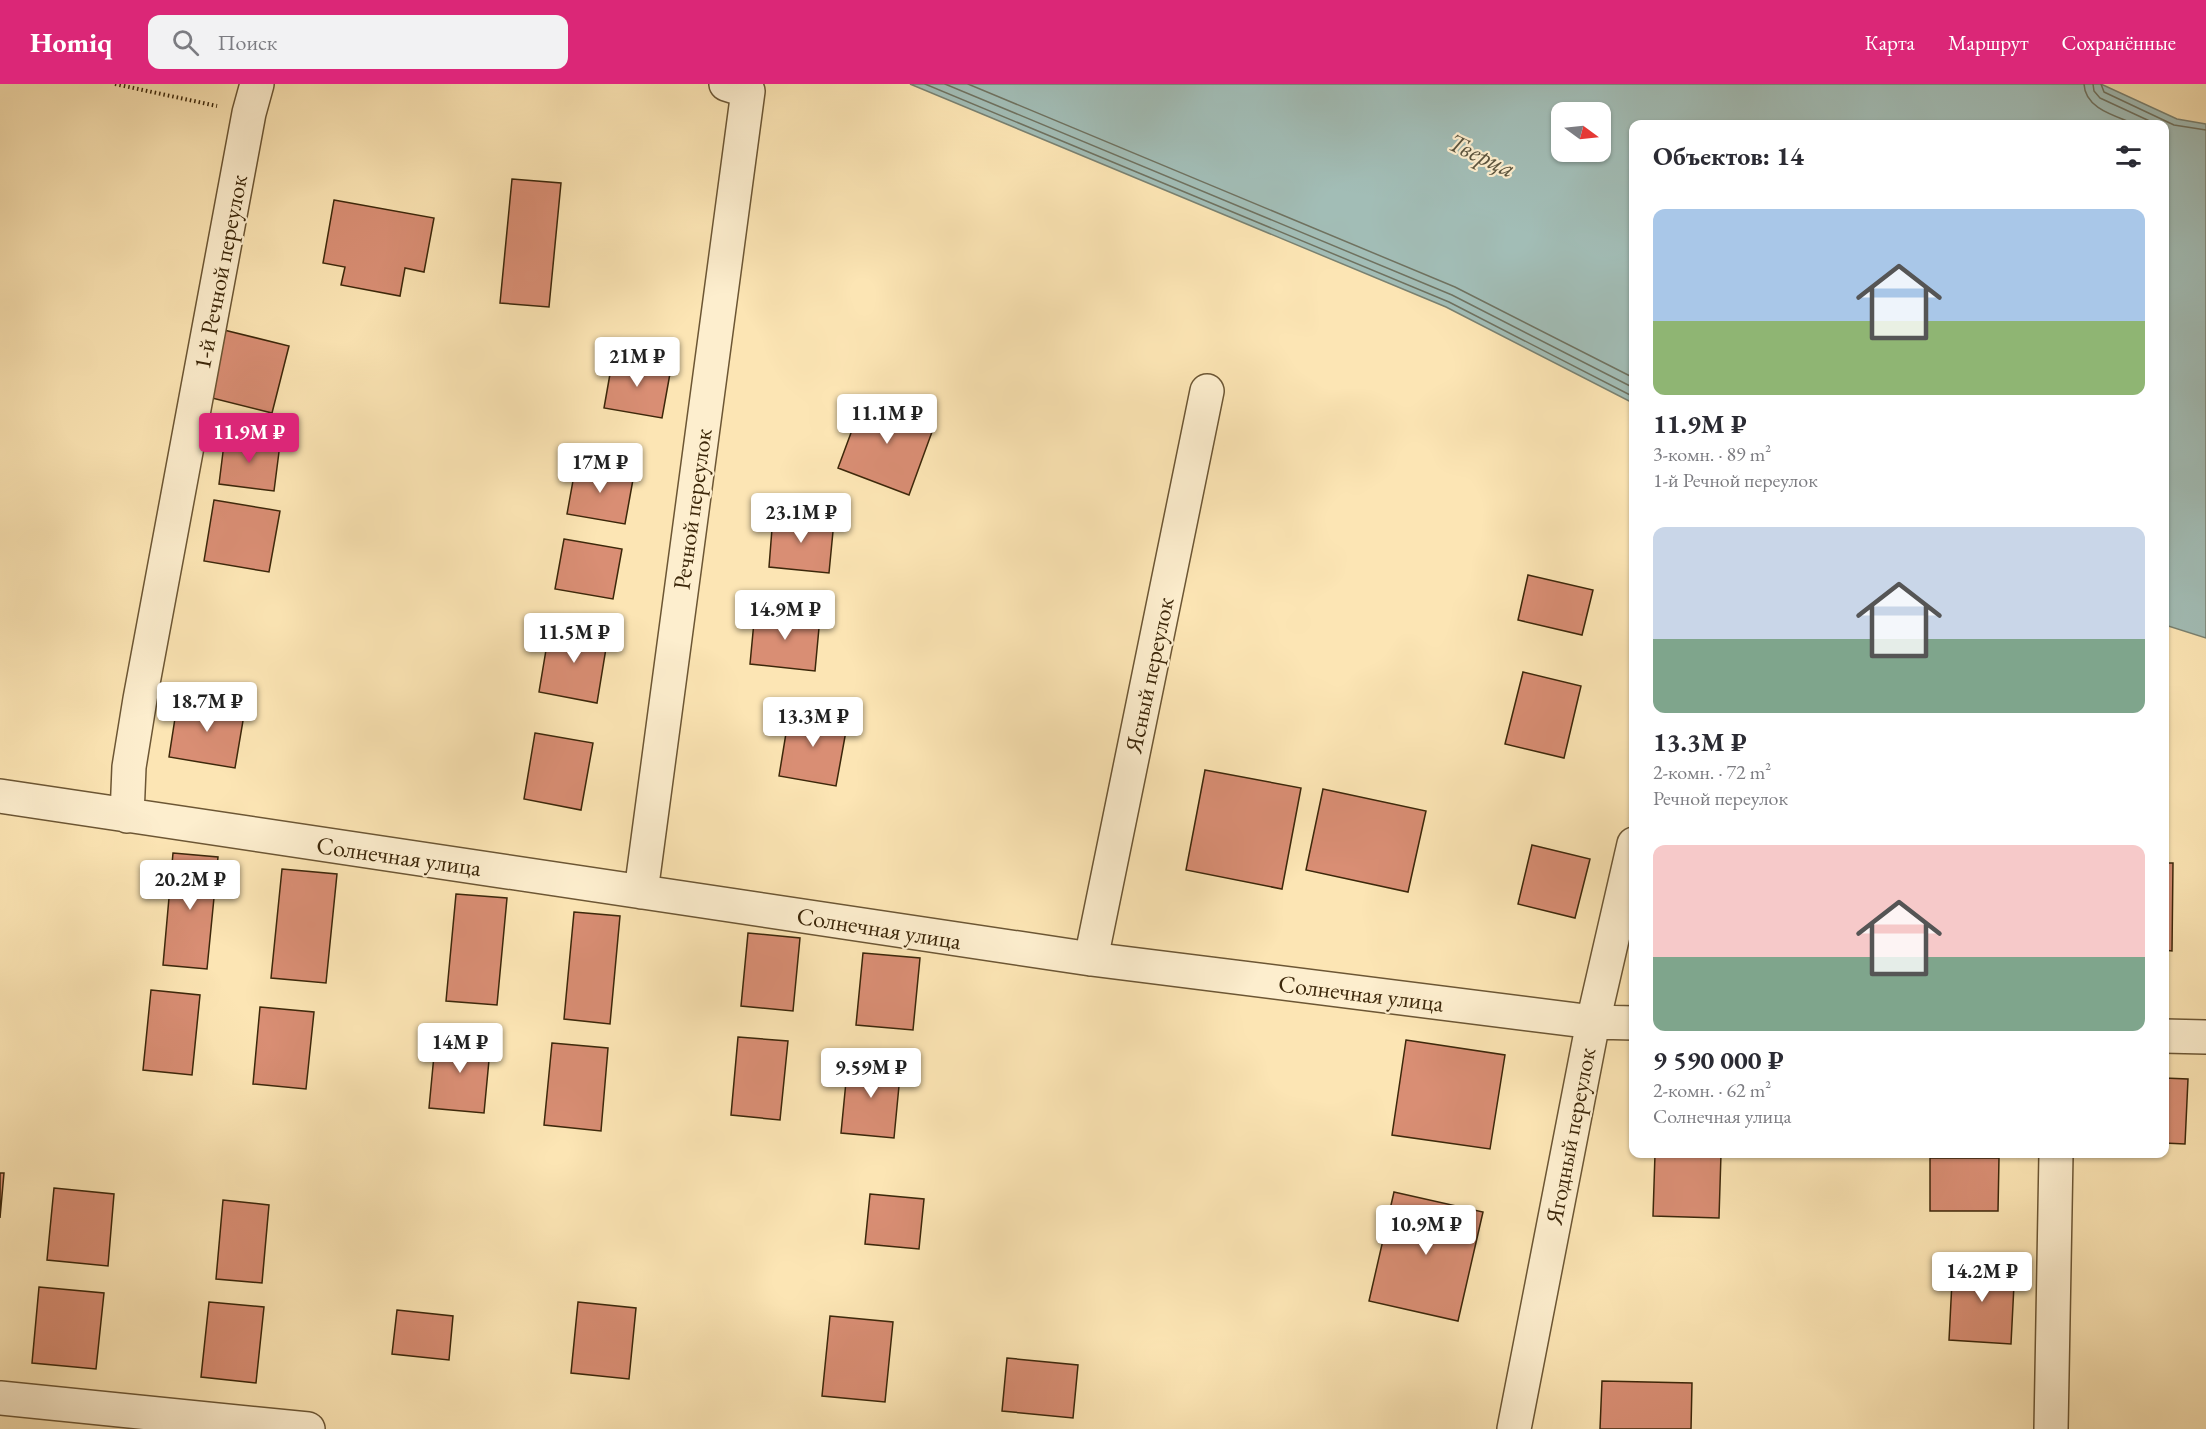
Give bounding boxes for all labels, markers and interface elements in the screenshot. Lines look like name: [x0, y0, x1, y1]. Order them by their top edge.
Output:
search box: [148, 15, 568, 69]
text: Homiq: [30, 24, 112, 60]
icon: search: [169, 26, 202, 59]
text: Поиск: [217, 28, 277, 57]
text: Карта: [1865, 29, 1915, 56]
text: Маршрут: [1948, 29, 2029, 56]
text: Сохранённые: [2062, 29, 2176, 56]
north arrow: [1551, 102, 1611, 162]
map controls: [1551, 102, 1611, 162]
water label: Тверца: [1443, 125, 1521, 185]
text: Объектов: 14: [1653, 139, 1804, 173]
icon: filters: [2112, 140, 2145, 173]
street label: 1-й Речной переулок: [186, 172, 254, 372]
icon: home: [1845, 248, 1953, 356]
pin: 21M ₽: [595, 337, 679, 388]
text: 21M ₽: [609, 343, 665, 369]
pin: 11.1M ₽: [832, 394, 942, 445]
text: 11.1M ₽: [851, 400, 923, 426]
text: 11.9M ₽: [1653, 407, 1747, 441]
pin: 11.9M ₽: [194, 413, 304, 464]
text: 11.9M ₽: [213, 419, 285, 445]
street label: Речной переулок: [665, 426, 719, 591]
text: 3-комн. · 89 m²: [1653, 441, 1771, 467]
pin: 17M ₽: [558, 443, 642, 494]
text: 17M ₽: [572, 449, 628, 475]
text: 1-й Речной переулок: [1653, 467, 1818, 493]
pin: 23.1M ₽: [746, 493, 856, 544]
text: 23.1M ₽: [765, 499, 837, 525]
icon: home: [1845, 566, 1953, 674]
pin: 14.9M ₽: [730, 590, 840, 641]
street label: Ясный переулок: [1117, 594, 1181, 757]
text: 14.9M ₽: [749, 596, 821, 622]
pin: 11.5M ₽: [519, 613, 629, 664]
text: 11.5M ₽: [538, 619, 610, 645]
pin: 18.7M ₽: [152, 682, 262, 733]
text: 18.7M ₽: [171, 688, 243, 714]
pin: 13.3M ₽: [758, 697, 868, 748]
text: 13.3M ₽: [777, 703, 849, 729]
text: 13.3M ₽: [1653, 725, 1747, 759]
text: 2-комн. · 72 m²: [1653, 759, 1771, 785]
text: Речной переулок: [1653, 785, 1788, 811]
street label: Солнечная улица: [315, 829, 484, 883]
pin: 20.2M ₽: [135, 860, 245, 911]
text: 20.2M ₽: [154, 866, 226, 892]
icon: home: [1845, 884, 1953, 992]
street label: Солнечная улица: [795, 900, 964, 956]
street label: Солнечная улица: [1277, 967, 1446, 1019]
pin: 14M ₽: [418, 1023, 502, 1074]
text: 14M ₽: [432, 1029, 488, 1055]
text: 9 590 000 ₽: [1653, 1043, 1784, 1077]
street label: Ягодный переулок: [1537, 1044, 1602, 1228]
pin: 9.59M ₽: [816, 1048, 926, 1099]
text: 9.59M ₽: [835, 1054, 907, 1080]
text: 2-комн. · 62 m²: [1653, 1077, 1771, 1103]
text: Солнечная улица: [1653, 1103, 1791, 1129]
pin: 10.9M ₽: [1371, 1205, 1481, 1256]
text: 10.9M ₽: [1390, 1211, 1462, 1237]
pin: 14.2M ₽: [1927, 1252, 2037, 1303]
text: 14.2M ₽: [1946, 1258, 2018, 1284]

